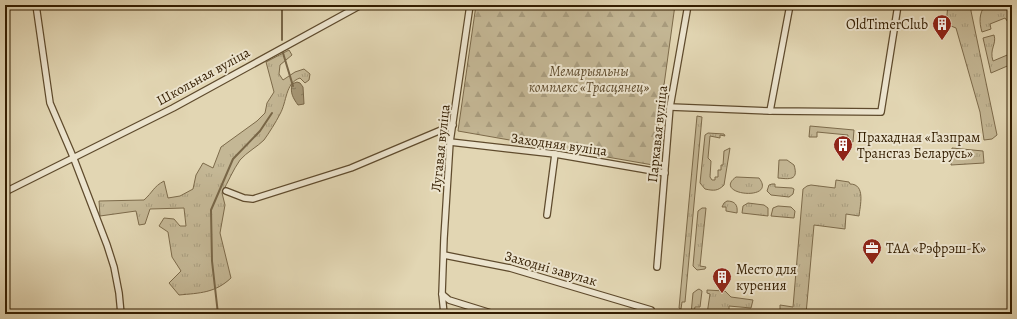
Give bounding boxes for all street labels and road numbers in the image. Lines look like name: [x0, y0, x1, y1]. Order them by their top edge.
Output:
street label: Школьная вуліца: [153, 43, 254, 110]
street label: Паркавая вуліца: [643, 84, 672, 184]
street label: Лугавая вуліца: [426, 103, 455, 193]
street label: Заходняя вуліца: [510, 128, 609, 161]
street label: Заходні завулак: [502, 246, 599, 291]

